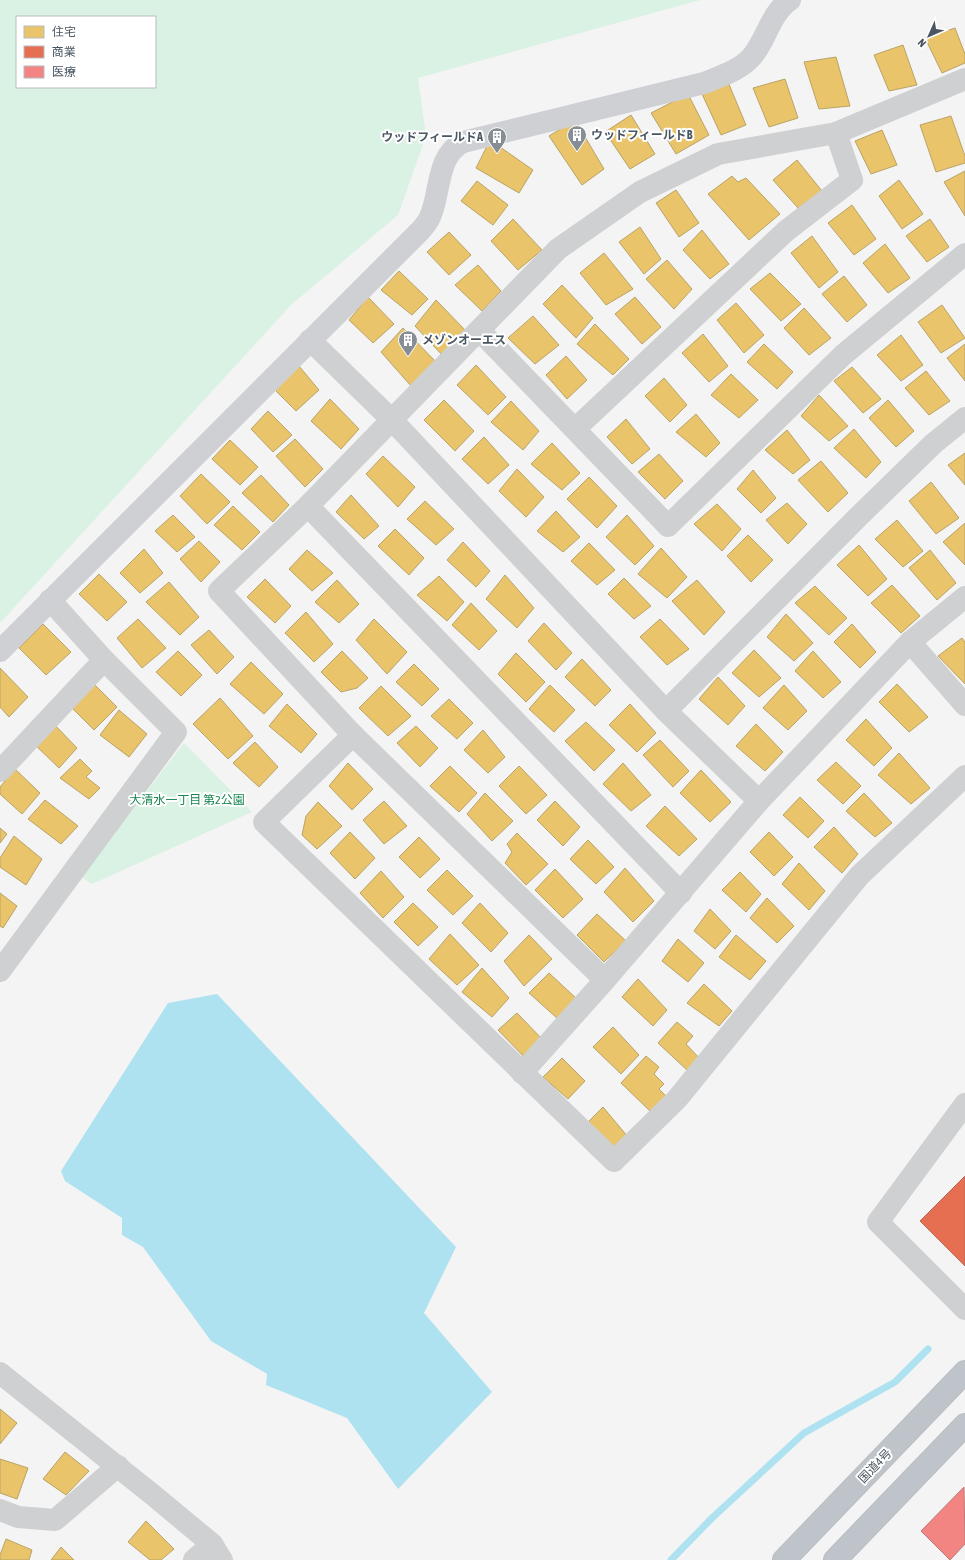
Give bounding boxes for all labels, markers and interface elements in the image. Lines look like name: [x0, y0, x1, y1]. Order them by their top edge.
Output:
legend: [16, 16, 156, 88]
north arrow: [909, 16, 949, 56]
text: 住宅: [52, 25, 76, 39]
text: N: [915, 37, 928, 50]
text: 商業: [52, 45, 76, 59]
text: 医療: [52, 65, 76, 79]
building icon: ウッドフィールドB: [566, 124, 588, 152]
building icon: ウッドフィールドA: [486, 126, 508, 154]
place label: ウッドフィールドB: [591, 128, 693, 142]
place label: ウッドフィールドA: [381, 130, 483, 144]
building icon: メゾンオーエス: [397, 329, 419, 357]
place label: メゾンオーエス: [422, 333, 506, 347]
park label: 大清水一丁目 第2公園: [129, 793, 245, 807]
street label: 国道4号: [856, 1446, 894, 1486]

